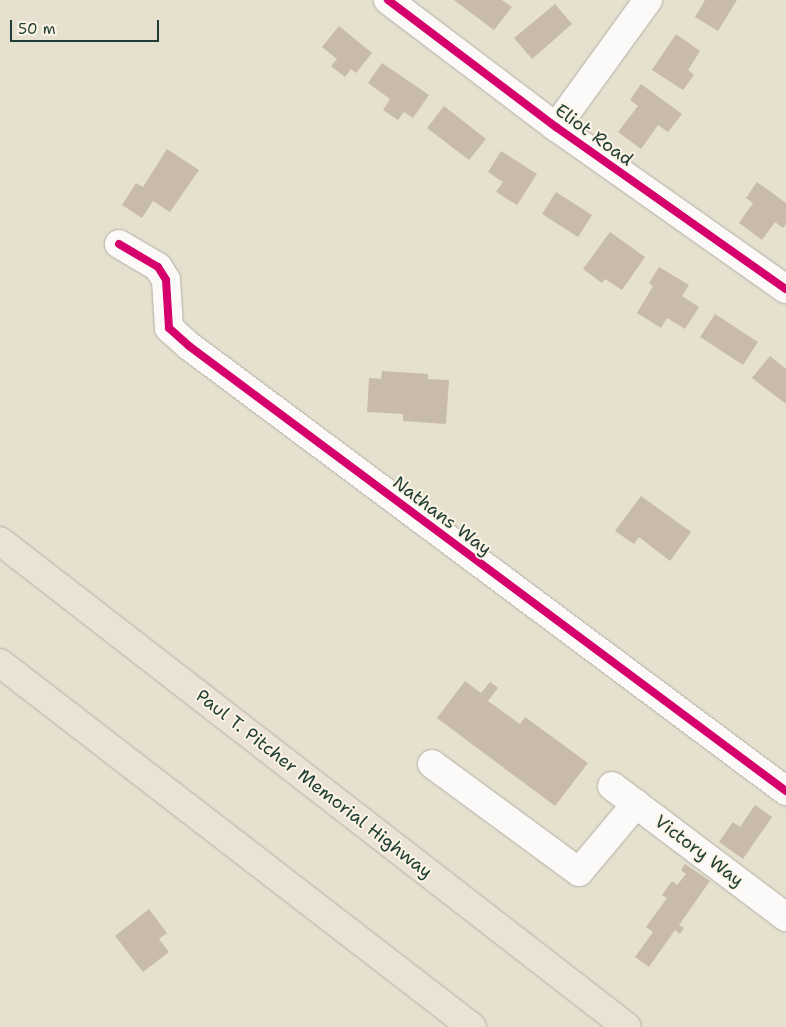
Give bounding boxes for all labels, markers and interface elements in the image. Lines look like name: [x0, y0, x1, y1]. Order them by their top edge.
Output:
scale bar: [12, 10, 161, 42]
text: 50 m: [18, 19, 56, 39]
street label: Eliot Road: [551, 99, 637, 171]
street label: Nathans Way: [388, 472, 496, 560]
street label: Paul T. Pitcher Memorial Highway: [192, 685, 436, 883]
street label: Victory Way: [650, 811, 748, 891]

